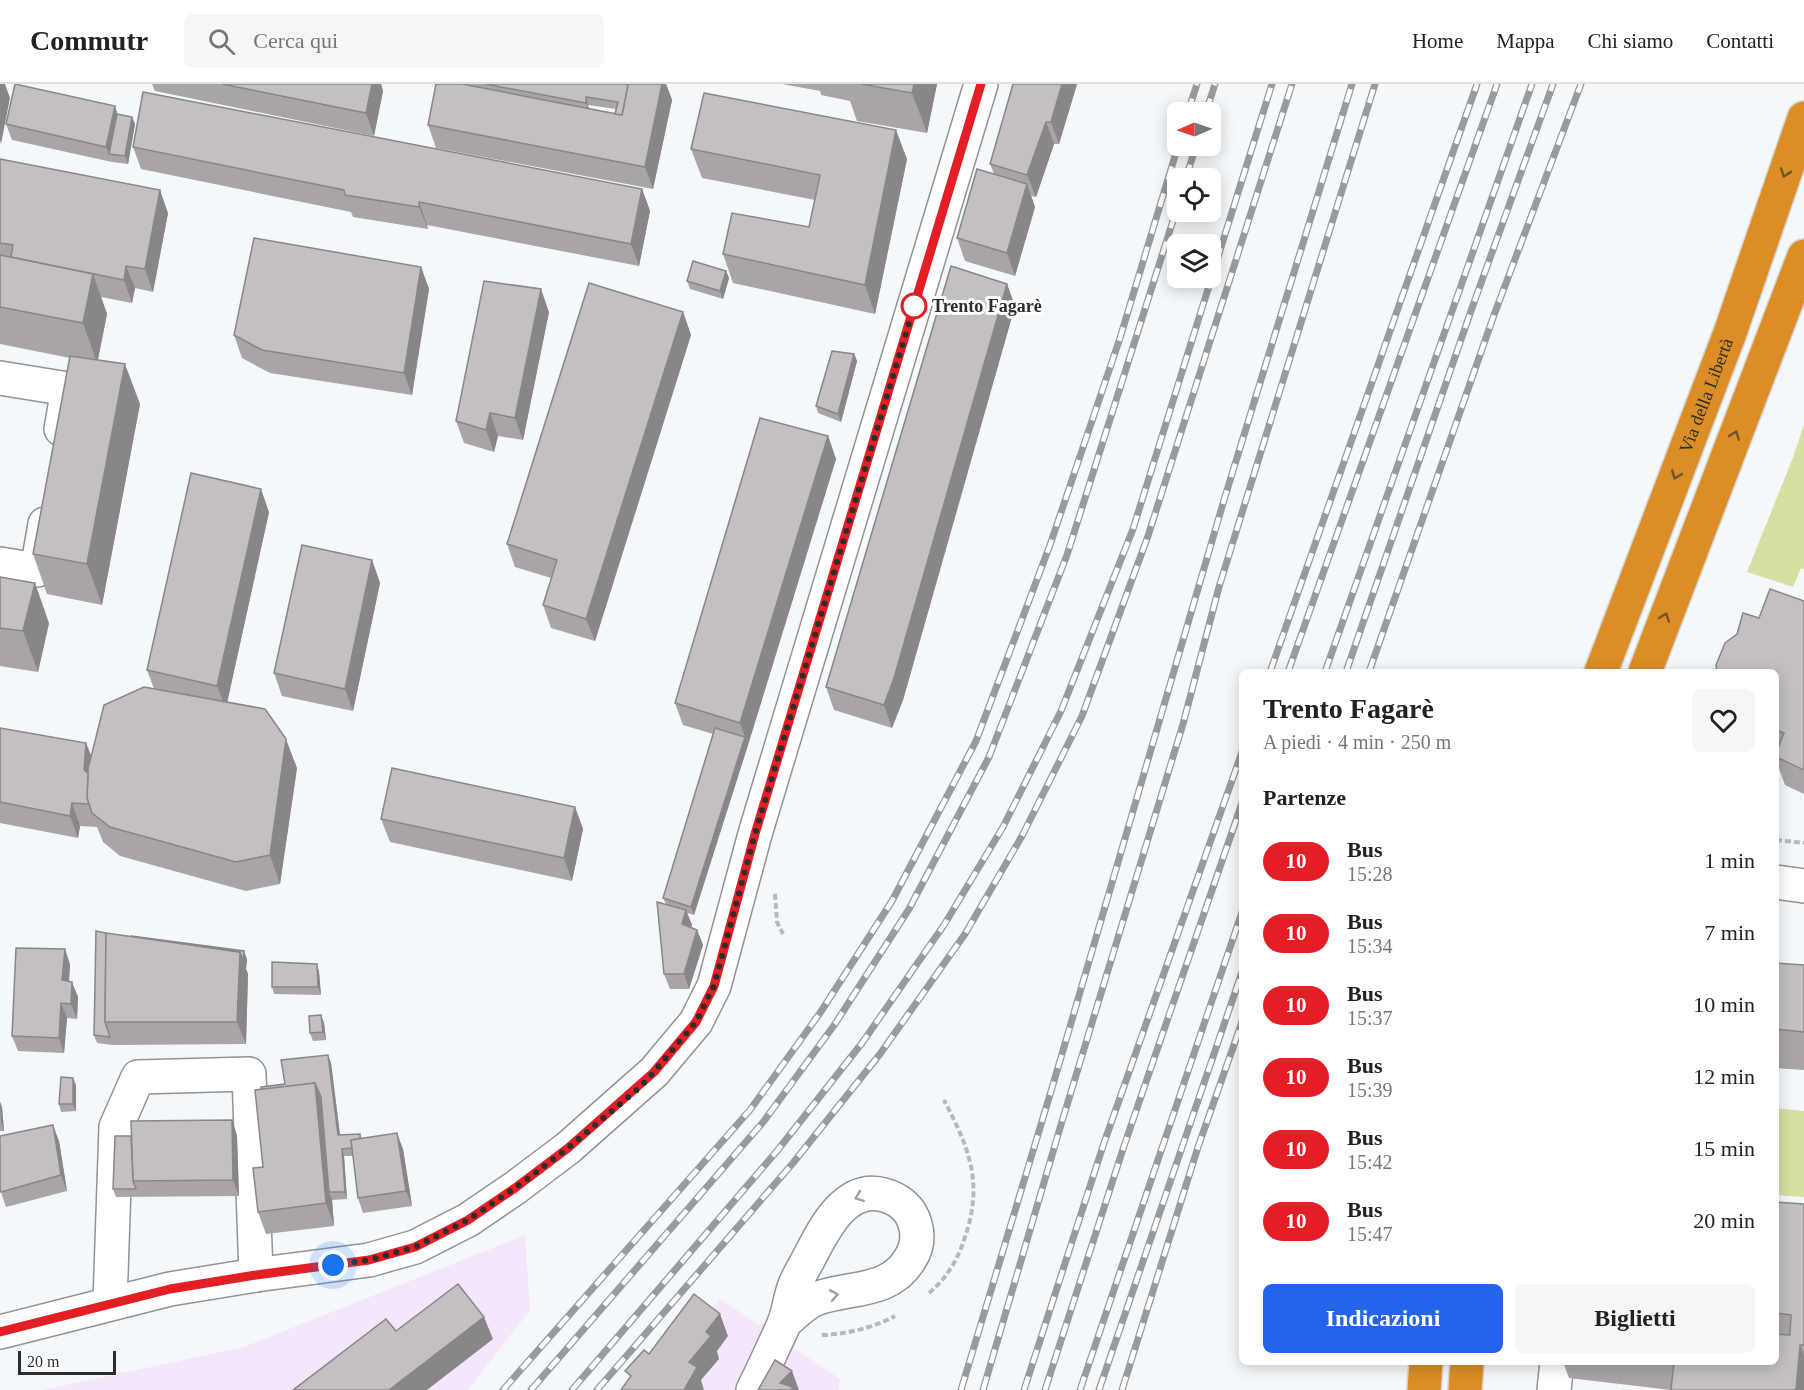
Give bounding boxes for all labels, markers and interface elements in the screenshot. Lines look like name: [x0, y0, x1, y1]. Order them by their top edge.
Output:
search box: [184, 14, 604, 68]
text: Commutr: [30, 25, 148, 56]
icon: search: [205, 25, 238, 58]
text: Cerca qui: [253, 28, 338, 53]
text: Home: [1412, 29, 1463, 53]
text: Mappa: [1496, 29, 1555, 53]
text: Chi siamo: [1588, 29, 1673, 53]
text: Contatti: [1706, 29, 1774, 53]
north arrow: [1167, 102, 1221, 156]
map controls: [1167, 102, 1221, 288]
one-way arrow: [1779, 167, 1792, 178]
button: locate: [1167, 168, 1221, 222]
button: layers: [1167, 234, 1221, 288]
marker: Trento Fagarè: [901, 293, 927, 319]
place label: Trento Fagarè: [932, 296, 1042, 316]
street label: Via della Libertà: [1675, 335, 1737, 455]
one-way arrow: [1728, 430, 1740, 441]
one-way arrow: [1671, 469, 1683, 480]
one-way arrow: [1658, 612, 1670, 623]
button: heart: [1692, 689, 1755, 752]
text: Trento Fagarè: [1263, 693, 1434, 724]
text: A piedi · 4 min · 250 m: [1263, 731, 1451, 753]
text: Partenze: [1263, 785, 1346, 810]
text: Bus: [1347, 837, 1382, 862]
text: 1 min: [1704, 848, 1755, 873]
text: 10: [1286, 849, 1307, 873]
text: 15:28: [1347, 863, 1393, 885]
text: Bus: [1347, 909, 1382, 934]
text: 7 min: [1704, 920, 1755, 945]
text: 10: [1286, 921, 1307, 945]
text: 15:34: [1347, 935, 1393, 957]
text: Bus: [1347, 981, 1382, 1006]
text: 10 min: [1693, 992, 1755, 1017]
text: 10: [1286, 993, 1307, 1017]
text: 15:37: [1347, 1007, 1393, 1029]
text: Bus: [1347, 1053, 1382, 1078]
text: 12 min: [1693, 1064, 1755, 1089]
text: 10: [1286, 1065, 1307, 1089]
text: 15:39: [1347, 1079, 1393, 1101]
text: Bus: [1347, 1125, 1382, 1150]
text: 15 min: [1693, 1136, 1755, 1161]
text: 10: [1286, 1137, 1307, 1161]
text: 15:42: [1347, 1151, 1393, 1173]
one-way arrow: [855, 1190, 866, 1202]
text: Bus: [1347, 1197, 1382, 1222]
text: 20 min: [1693, 1208, 1755, 1233]
text: 10: [1286, 1209, 1307, 1233]
text: 15:47: [1347, 1223, 1393, 1245]
your location: [318, 1250, 348, 1280]
button: Indicazioni: [1263, 1284, 1503, 1353]
button: Biglietti: [1515, 1284, 1755, 1353]
one-way arrow: [829, 1289, 839, 1302]
scale bar: [18, 1348, 116, 1376]
text: 20 m: [27, 1353, 59, 1370]

